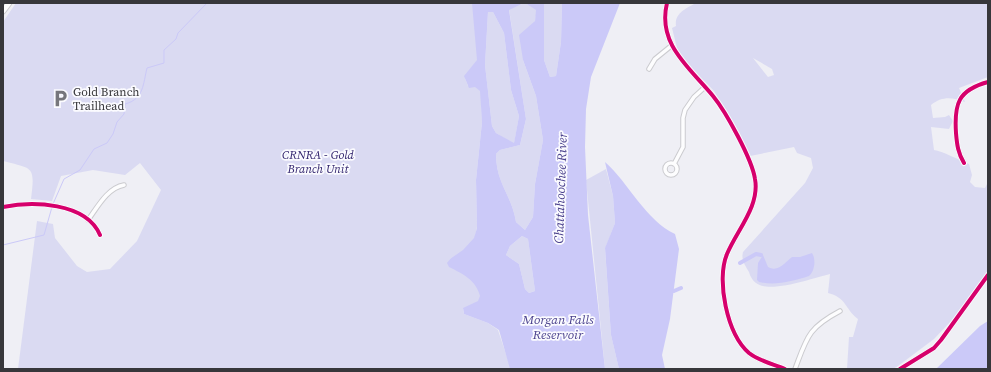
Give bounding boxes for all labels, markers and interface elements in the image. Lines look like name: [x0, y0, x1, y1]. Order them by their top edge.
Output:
place label: Gold Branch Trailhead: [73, 84, 140, 114]
parking icon: Gold Branch Trailhead: [50, 89, 70, 109]
water label: Chattahoochee River: [550, 131, 571, 244]
park label: CRNRA - Gold Branch Unit: [282, 147, 355, 177]
water label: Morgan Falls Reservoir: [521, 311, 594, 343]

